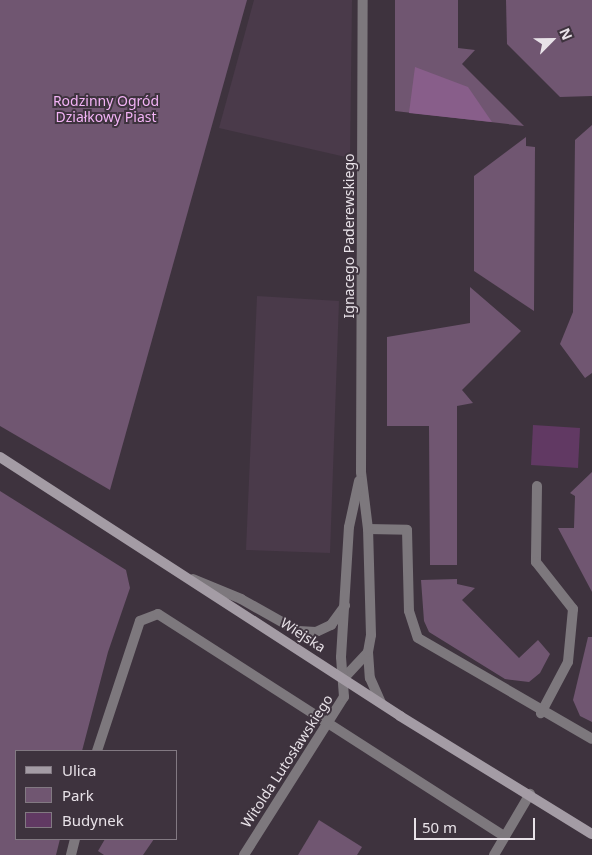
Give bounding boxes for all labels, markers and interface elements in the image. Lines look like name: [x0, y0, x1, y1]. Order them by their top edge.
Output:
north arrow: [527, 15, 577, 65]
text: N: [555, 25, 577, 43]
park label: Rodzinny Ogród Działkowy Piast: [53, 93, 159, 125]
street label: Ignacego Paderewskiego: [341, 154, 357, 318]
street label: Wiejska: [277, 614, 329, 656]
street label: Witolda Lutosławskiego: [238, 691, 336, 831]
legend: [15, 750, 178, 840]
text: Ulica: [62, 760, 96, 780]
text: Park: [62, 785, 94, 805]
scale bar: [417, 808, 538, 840]
text: Budynek: [62, 810, 124, 830]
text: 50 m: [422, 817, 457, 837]

